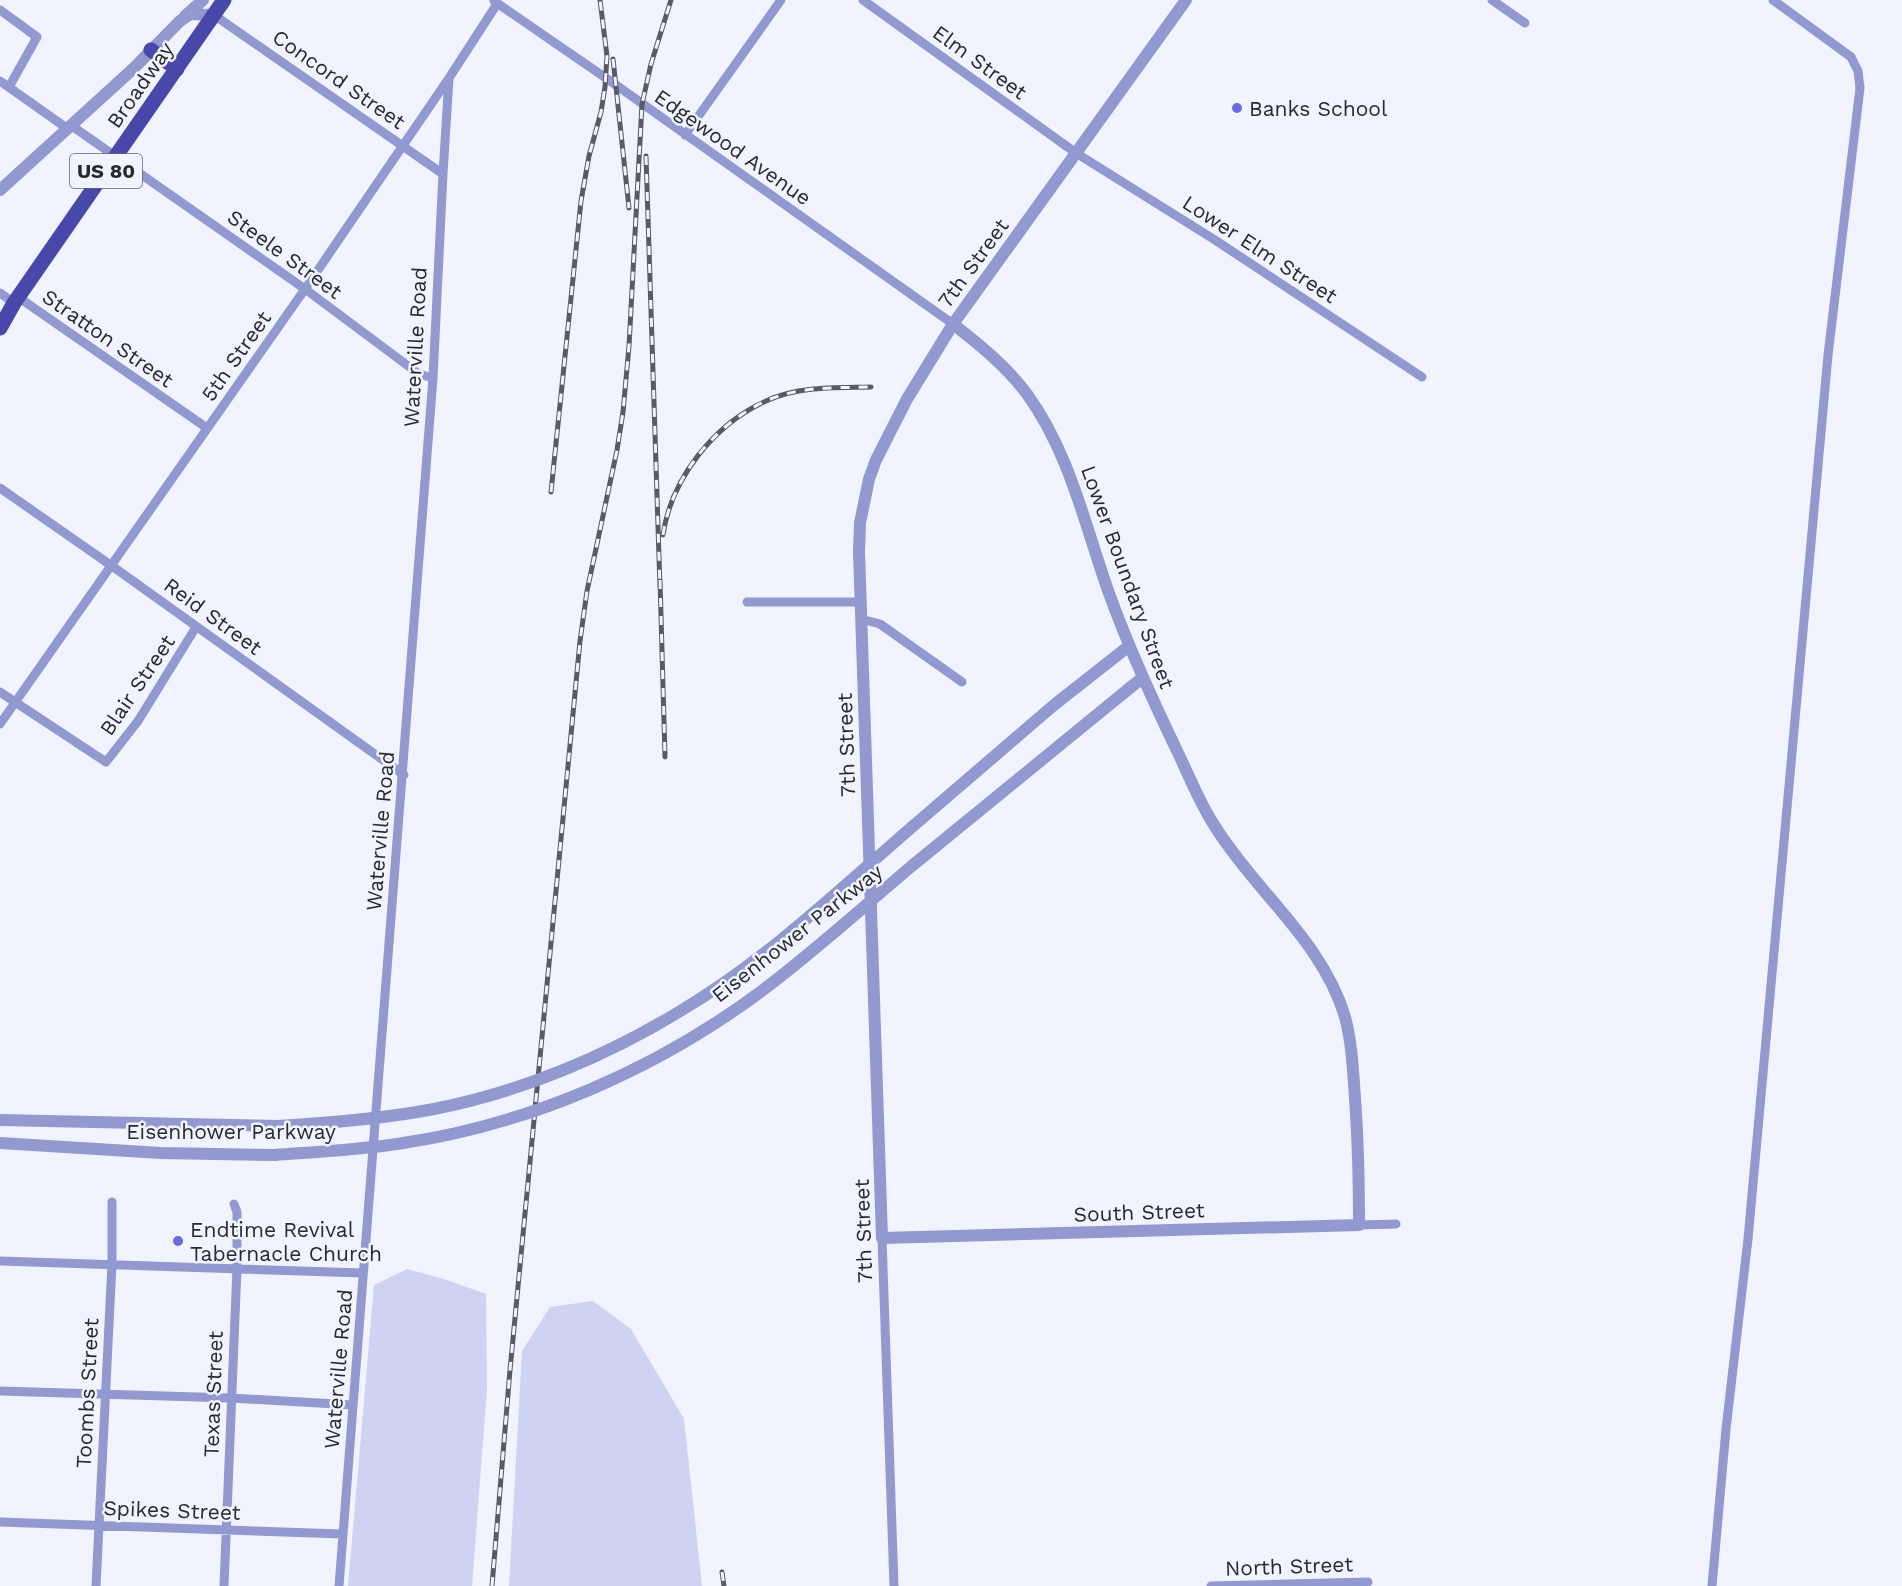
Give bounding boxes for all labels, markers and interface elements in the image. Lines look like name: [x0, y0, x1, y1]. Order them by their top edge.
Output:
street label: Elm Street: [928, 19, 1032, 105]
street label: Concord Street: [268, 24, 410, 134]
street label: Broadway: [101, 37, 179, 133]
street label: Edgewood Avenue: [650, 84, 816, 210]
place label: Banks School: [1249, 96, 1388, 121]
marker: Banks School: [1230, 101, 1244, 115]
road number: US 80: [70, 154, 142, 188]
street label: Lower Elm Street: [1178, 190, 1342, 308]
street label: Steele Street: [223, 204, 347, 304]
street label: 7th Street: [932, 213, 1014, 312]
street label: Waterville Road: [398, 266, 432, 428]
street label: Stratton Street: [38, 284, 178, 393]
street label: 5th Street: [196, 306, 276, 406]
street label: Lower Boundary Street: [1076, 462, 1180, 692]
street label: Reid Street: [159, 572, 267, 660]
street label: Blair Street: [94, 630, 180, 740]
street label: 7th Street: [832, 692, 860, 797]
street label: Waterville Road: [361, 750, 399, 912]
street label: Eisenhower Parkway: [707, 859, 887, 1007]
street label: Eisenhower Parkway: [126, 1119, 336, 1144]
street label: 7th Street: [849, 1178, 877, 1283]
street label: South Street: [1073, 1197, 1205, 1227]
place label: Endtime Revival Tabernacle Church: [190, 1217, 382, 1266]
marker: Endtime Revival Tabernacle Church: [171, 1234, 185, 1248]
street label: Waterville Road: [319, 1288, 357, 1450]
street label: Toombs Street: [71, 1317, 103, 1469]
street label: Texas Street: [198, 1330, 228, 1458]
street label: Spikes Street: [103, 1495, 241, 1525]
street label: North Street: [1225, 1551, 1354, 1581]

